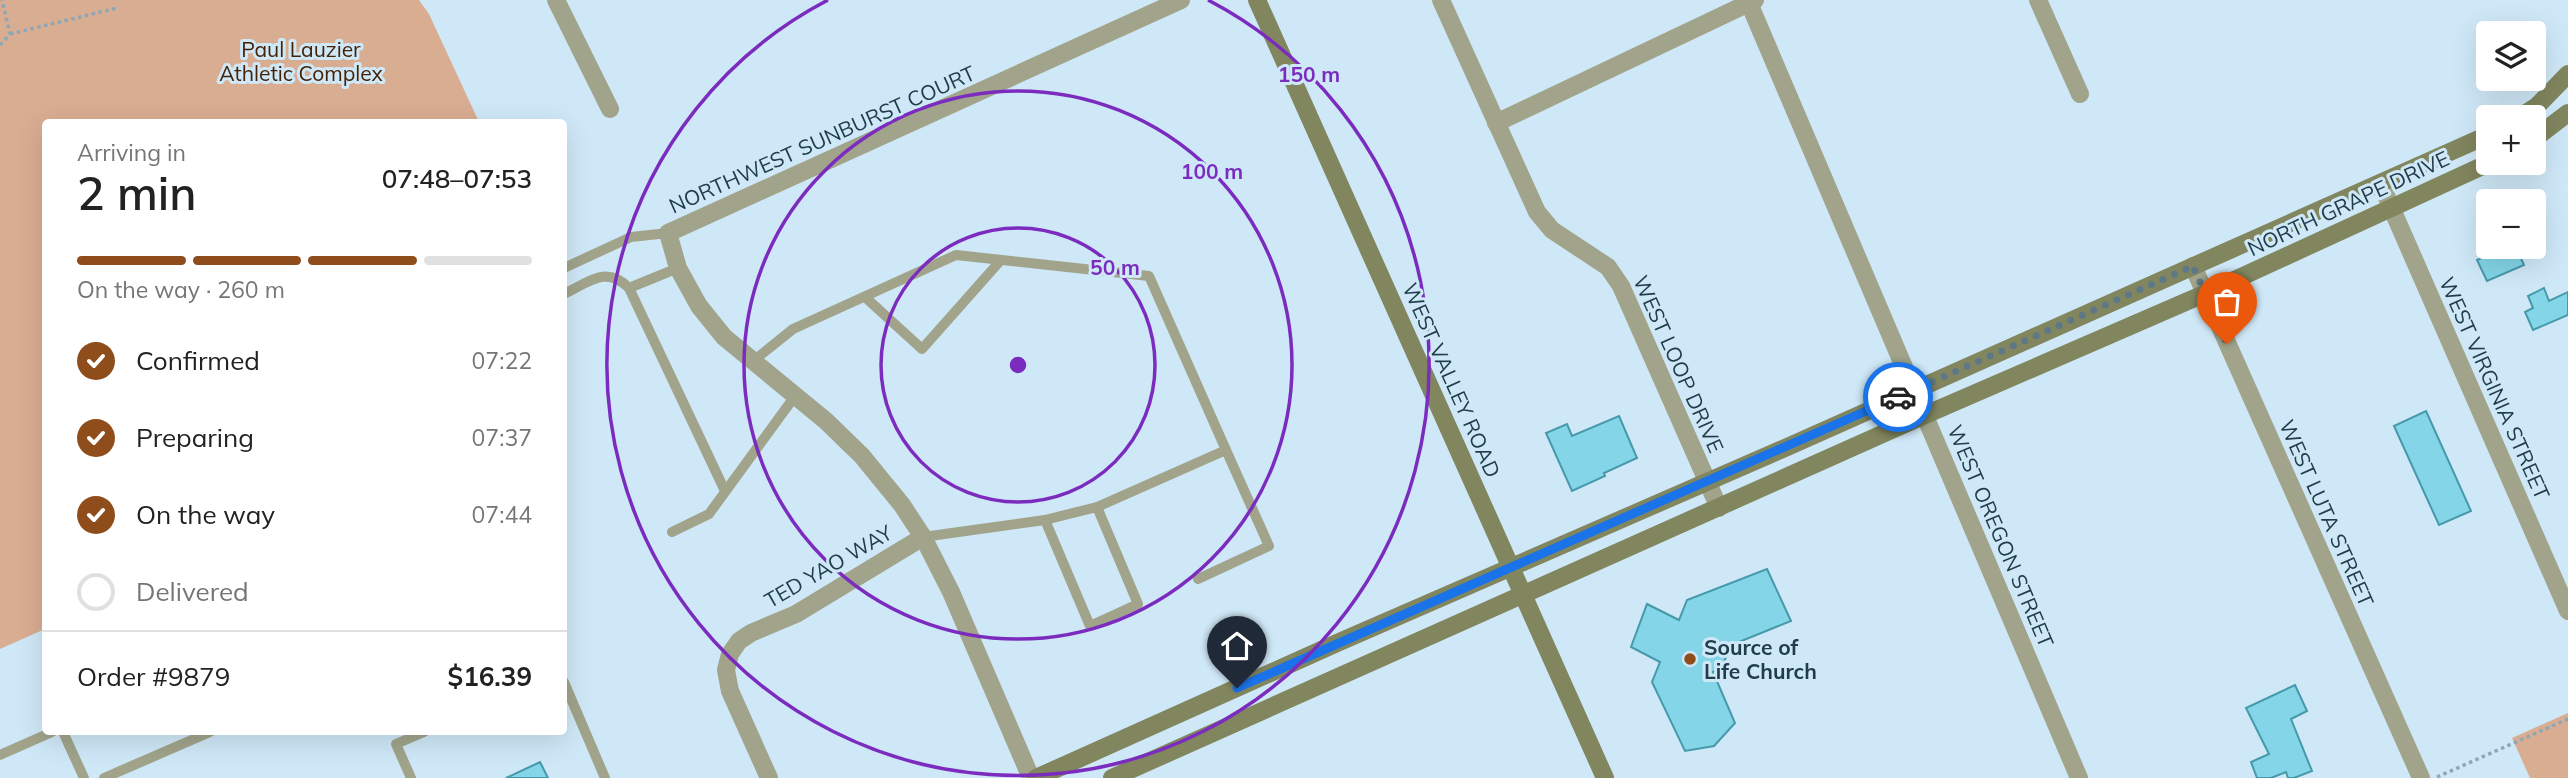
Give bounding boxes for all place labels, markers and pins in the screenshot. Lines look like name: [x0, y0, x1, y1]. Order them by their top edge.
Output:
pin: [2197, 272, 2257, 344]
centre of rings: [1006, 353, 1030, 377]
pin: [1207, 616, 1267, 688]
place label: Source of Life Church: [1704, 634, 1817, 684]
marker: Source of Life Church: [1682, 651, 1698, 667]

